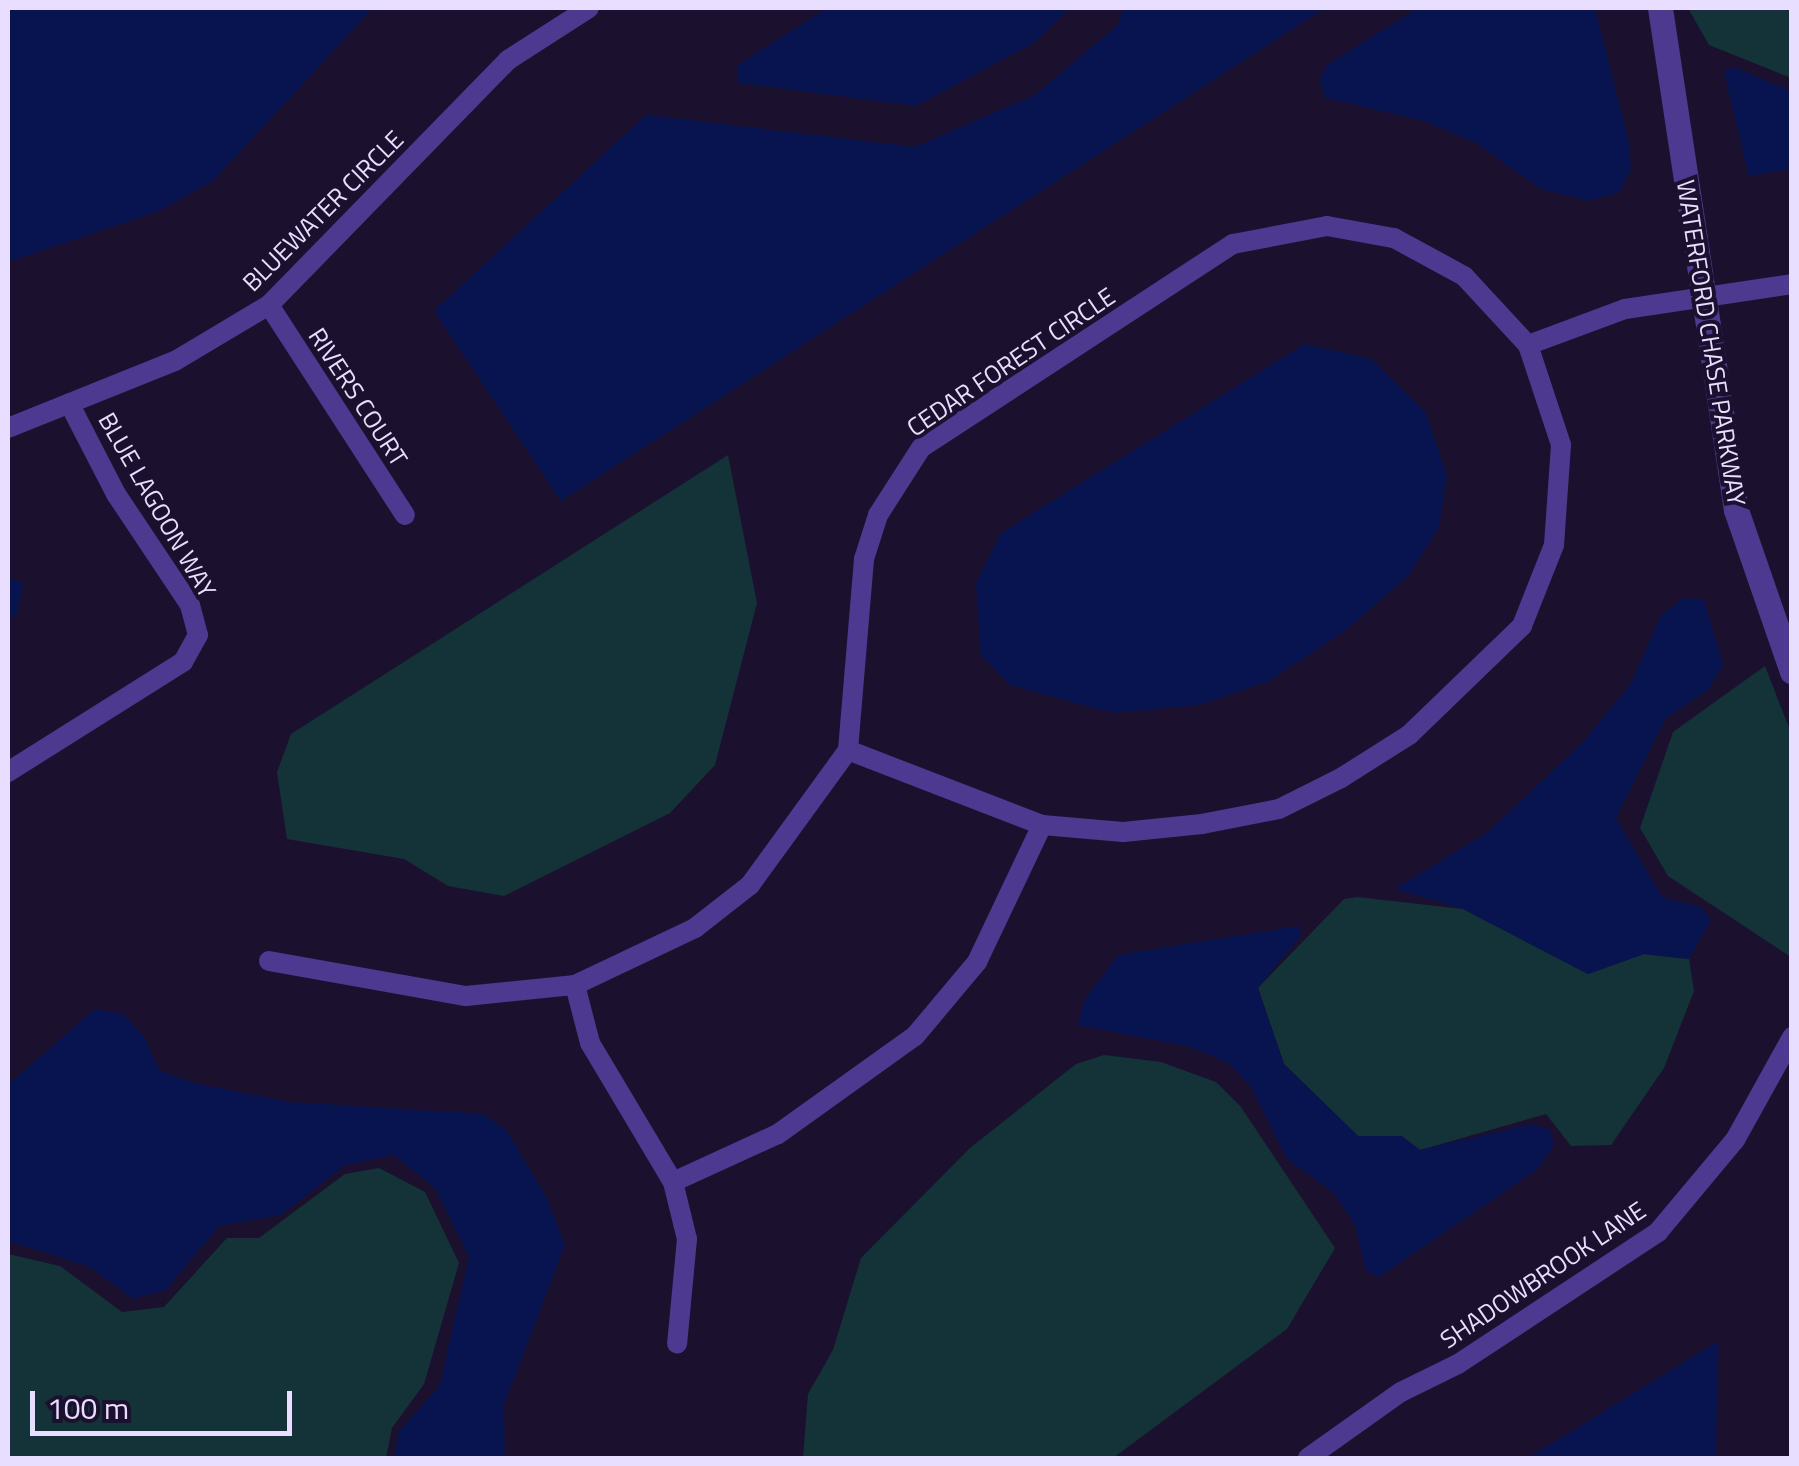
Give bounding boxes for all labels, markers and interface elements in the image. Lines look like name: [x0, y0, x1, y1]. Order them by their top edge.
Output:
street label: BLUEWATER CIRCLE: [236, 124, 410, 298]
street label: WATERFORD CHASE PARKWAY: [1670, 178, 1752, 508]
street label: CEDAR FOREST CIRCLE: [901, 281, 1121, 443]
street label: RIVERS COURT: [302, 322, 414, 472]
street label: BLUE LAGOON WAY: [92, 407, 222, 603]
street label: SHADOWBROOK LANE: [1435, 1195, 1651, 1355]
scale bar: [35, 1371, 298, 1433]
text: 100 m: [47, 1385, 129, 1431]

